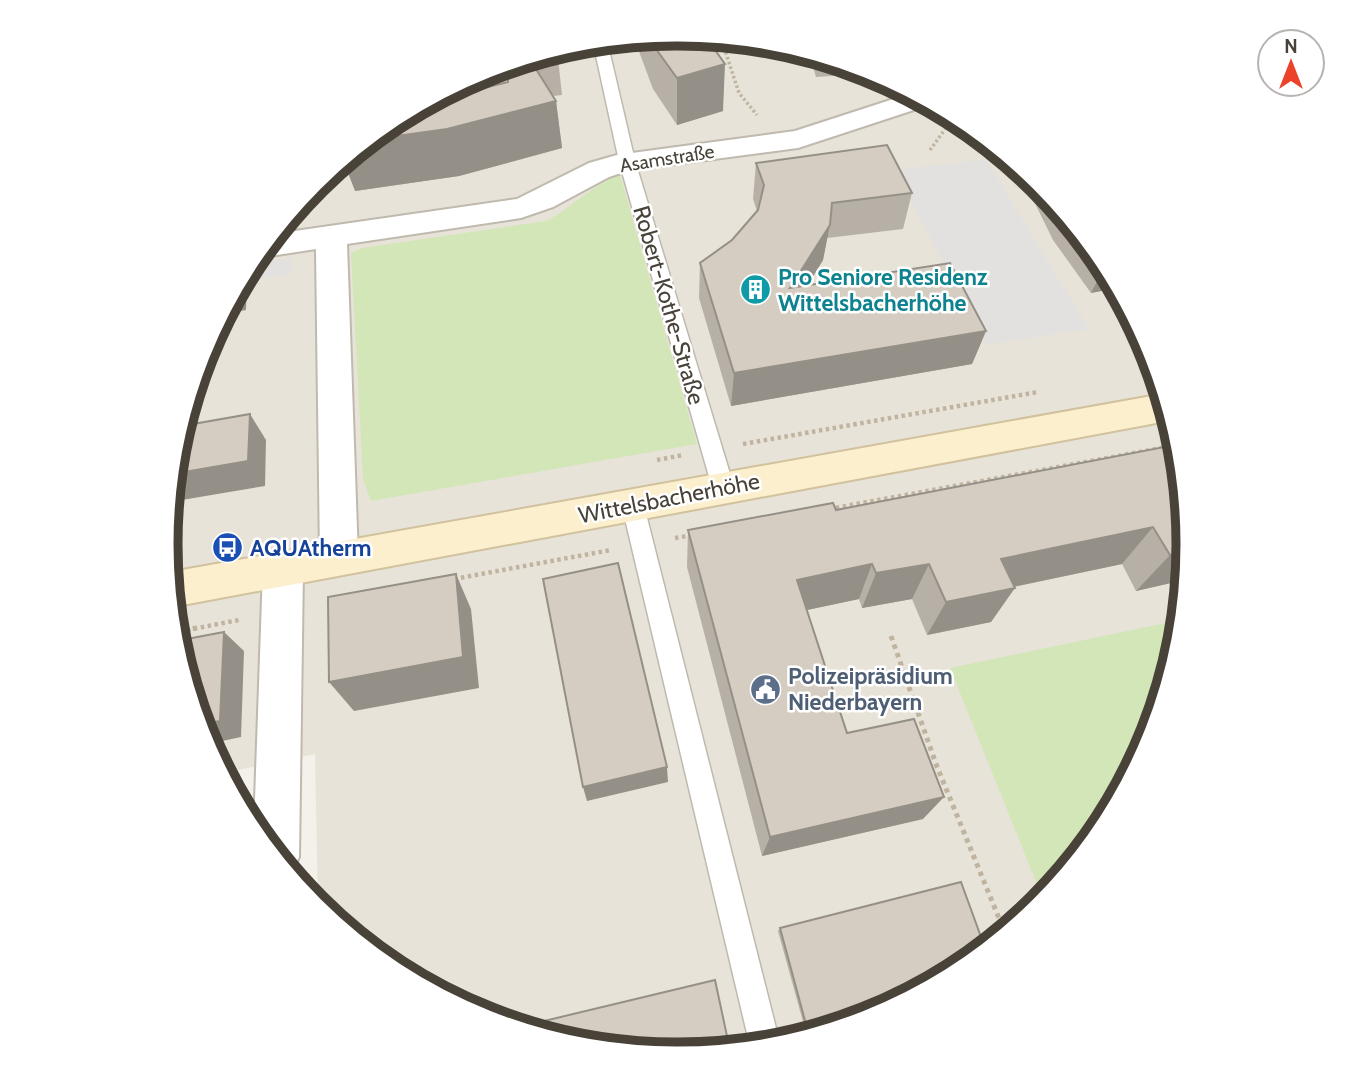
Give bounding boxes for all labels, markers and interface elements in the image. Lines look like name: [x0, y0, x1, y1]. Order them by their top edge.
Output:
north arrow: [1256, 28, 1326, 98]
text: N: [1284, 35, 1298, 58]
street label: Asamstraße: [618, 140, 716, 177]
street label: Robert-Kothe-Straße: [627, 202, 711, 408]
place label: Pro Seniore Residenz Wittelsbacherhöhe: [778, 263, 988, 317]
building icon: Pro Seniore Residenz Wittelsbacherhöhe: [738, 273, 772, 307]
street label: Wittelsbacherhöhe: [576, 467, 762, 529]
bus stop icon: AQUAtherm: [210, 531, 244, 565]
place label: AQUAtherm: [250, 534, 372, 562]
place label: Polizeipräsidium Niederbayern: [788, 662, 953, 716]
public building icon: Polizeipräsidium Niederbayern: [748, 672, 782, 706]

